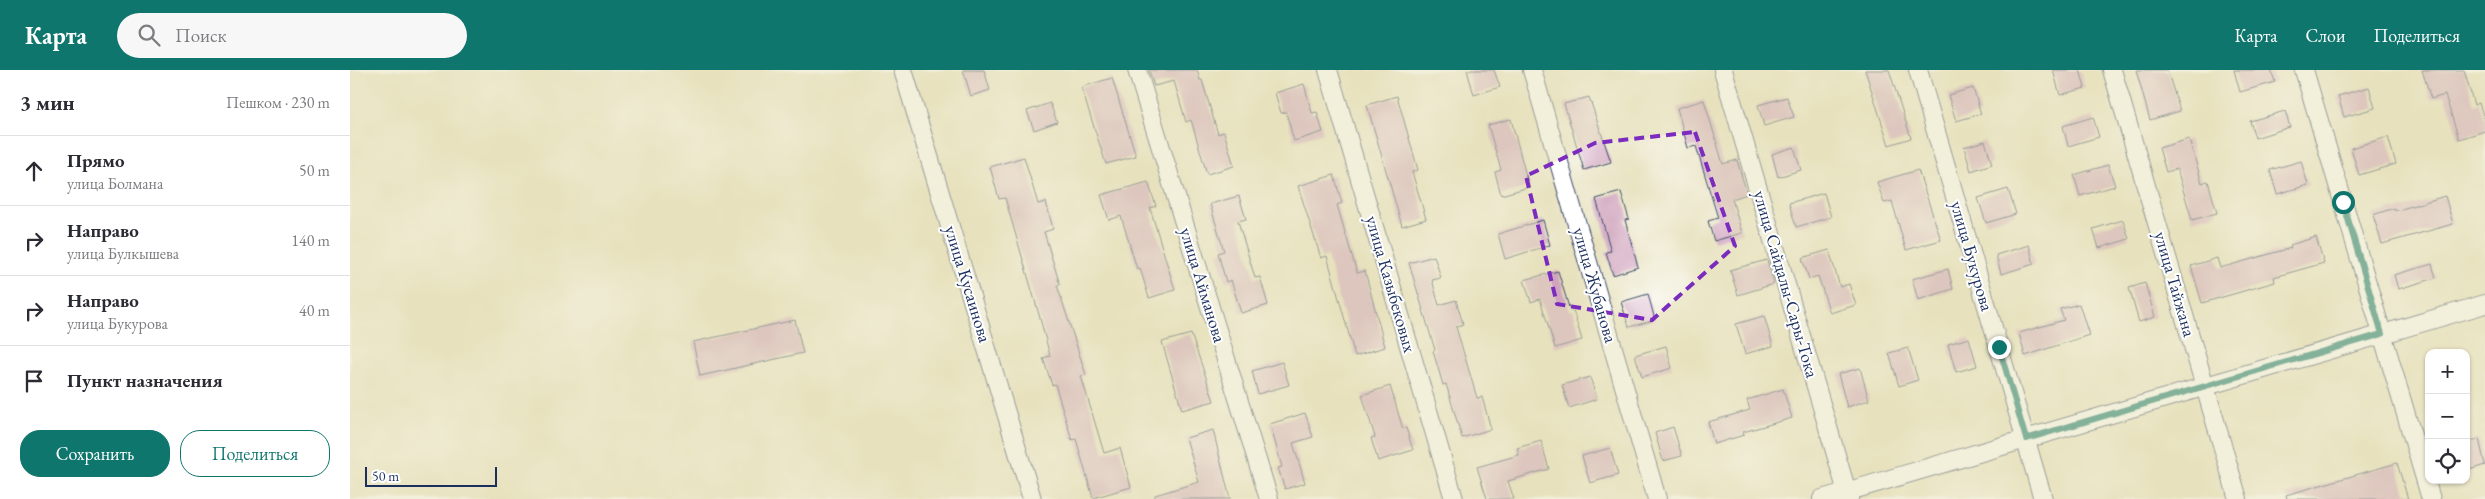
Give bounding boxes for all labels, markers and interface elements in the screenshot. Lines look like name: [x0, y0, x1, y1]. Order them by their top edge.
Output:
search box: [117, 13, 467, 58]
text: Карта: [25, 20, 87, 51]
icon: search: [135, 21, 163, 49]
text: Поиск: [175, 23, 227, 48]
text: Карта: [2235, 24, 2278, 47]
text: Слои: [2306, 24, 2345, 47]
text: Поделиться: [2373, 24, 2460, 47]
text: 3 мин: [20, 89, 75, 116]
text: Пешком · 230 m: [226, 92, 330, 113]
text: Прямо: [67, 148, 125, 173]
icon: ahead: [20, 157, 48, 185]
text: 50 m: [299, 160, 330, 181]
text: улица Болмана: [67, 173, 163, 194]
street label: улица Сайдалы-Сары-Тока: [1749, 188, 1824, 381]
route start: [2332, 191, 2355, 214]
street label: улица Букурова: [1946, 198, 1999, 314]
street label: улица Казыбековых: [1361, 213, 1422, 355]
text: Направо: [67, 218, 139, 243]
street label: улица Кусаинова: [940, 223, 997, 346]
street label: улица Айманова: [1175, 225, 1232, 346]
street label: улица Жубанова: [1568, 225, 1623, 346]
icon: right: [20, 227, 48, 255]
street label: улица Тайжана: [2149, 229, 2202, 340]
text: 140 m: [291, 230, 330, 251]
text: улица Булкышева: [67, 243, 179, 264]
text: Направо: [67, 288, 139, 313]
icon: right: [20, 297, 48, 325]
text: 40 m: [299, 300, 330, 321]
text: улица Букурова: [67, 313, 168, 334]
route end: [1988, 336, 2011, 359]
map controls: [2425, 349, 2470, 484]
button: +: [2425, 349, 2470, 394]
icon: arrive: [20, 367, 48, 395]
text: Пункт назначения: [67, 368, 223, 393]
button: −: [2425, 394, 2470, 439]
button: Сохранить: [20, 430, 170, 477]
button: Поделиться: [180, 430, 330, 477]
button: locate: [2425, 439, 2470, 484]
scale bar: [365, 464, 498, 487]
text: 50 m: [372, 467, 399, 485]

